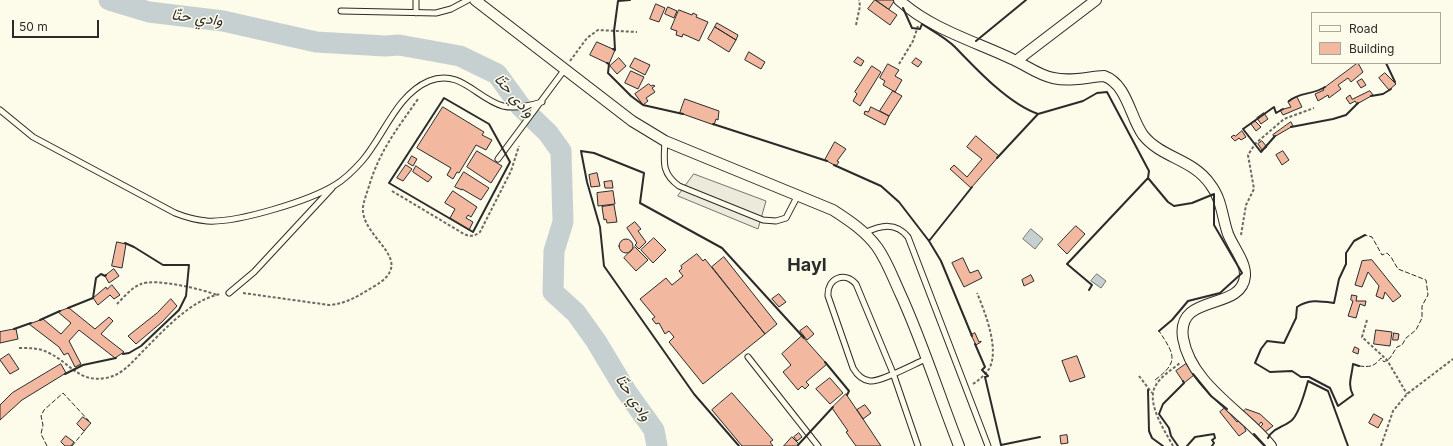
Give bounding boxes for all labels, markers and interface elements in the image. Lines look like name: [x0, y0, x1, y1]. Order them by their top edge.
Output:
water label: وادي حتّا: [170, 6, 224, 30]
scale bar: [14, 12, 101, 38]
legend: [1311, 12, 1441, 64]
text: 50 m: [19, 19, 48, 34]
text: Road: [1349, 21, 1378, 36]
text: Building: [1349, 41, 1394, 56]
water label: وادي حتّا: [490, 71, 538, 121]
district label: Hayl: [787, 255, 827, 277]
water label: وادي حتّا: [611, 371, 655, 425]

